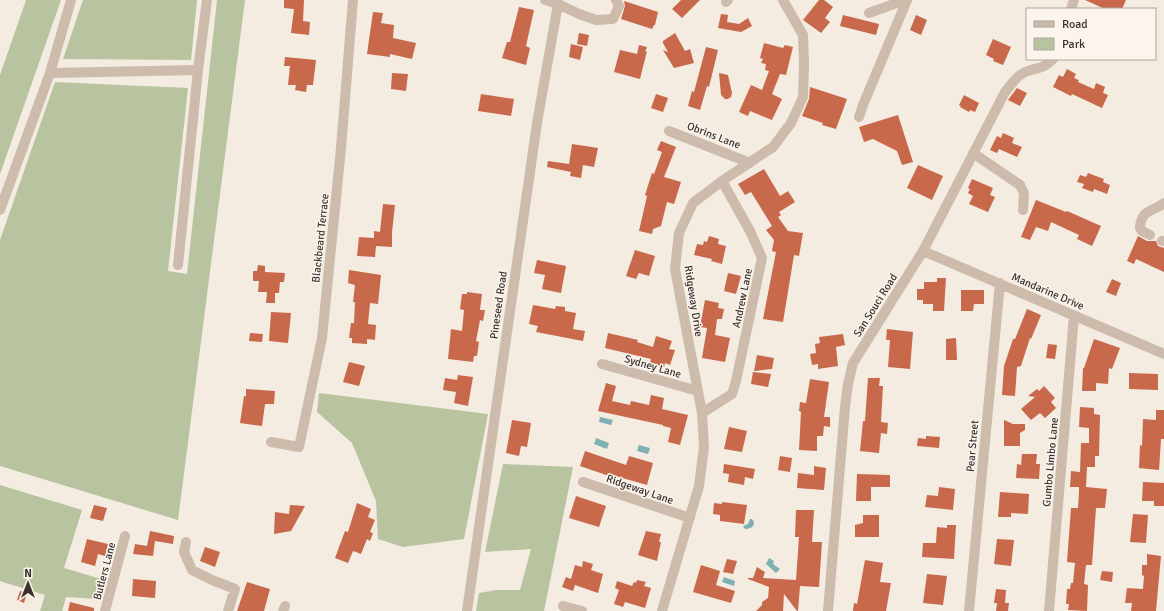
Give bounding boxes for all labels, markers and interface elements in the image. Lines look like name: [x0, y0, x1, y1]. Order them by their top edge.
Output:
legend: [1026, 8, 1156, 60]
text: Road: [1062, 17, 1088, 32]
text: Park: [1062, 37, 1085, 52]
street label: Obrins Lane: [685, 119, 742, 152]
street label: Blackbeard Terrace: [309, 193, 332, 283]
street label: Ridgeway Drive: [681, 264, 706, 338]
street label: Andrew Lane: [730, 267, 755, 329]
street label: Pineseed Road: [487, 270, 510, 340]
street label: Mandarine Drive: [1010, 270, 1086, 313]
street label: San Souci Road: [851, 271, 900, 339]
street label: Sydney Lane: [623, 352, 683, 381]
street label: Gumbo Limbo Lane: [1040, 417, 1061, 507]
street label: Pear Street: [964, 419, 981, 473]
street label: Ridgeway Lane: [605, 472, 675, 507]
street label: Butlers Lane: [91, 541, 118, 601]
north arrow: [8, 563, 48, 603]
text: N: [24, 567, 32, 580]

